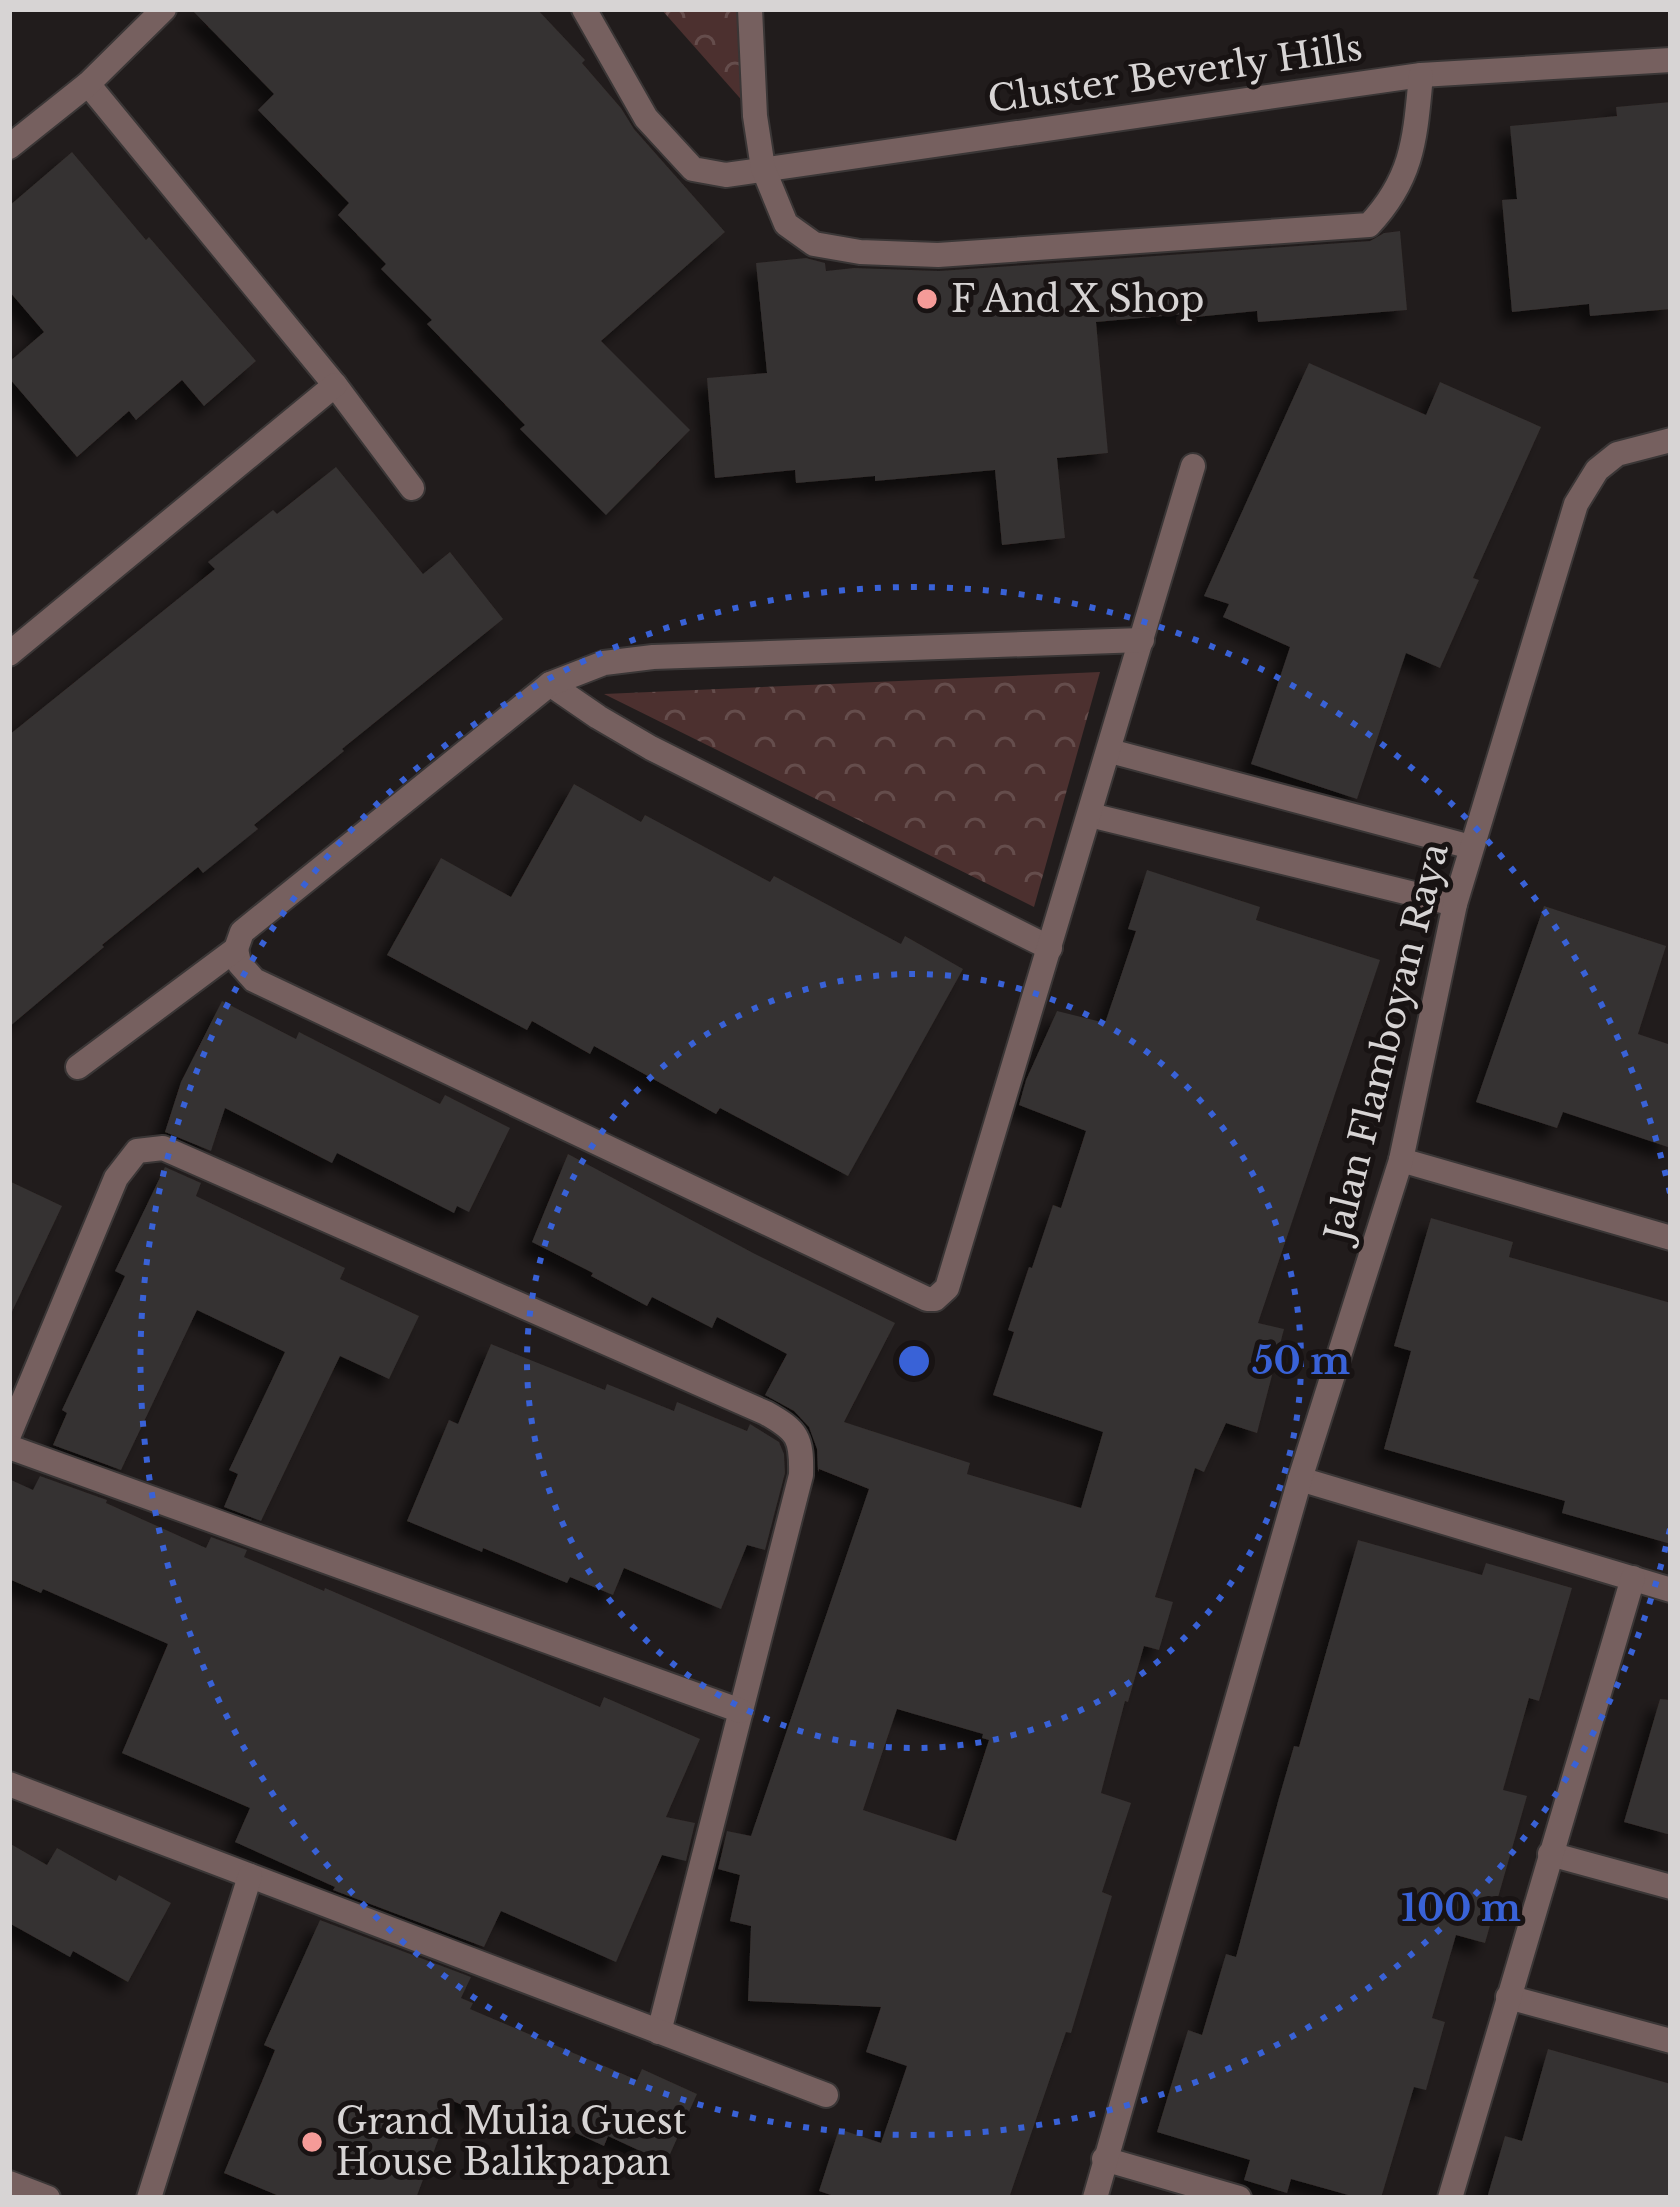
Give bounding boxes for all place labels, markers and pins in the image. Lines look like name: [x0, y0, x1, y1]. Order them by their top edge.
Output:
place label: F And X Shop: [951, 277, 1204, 322]
marker: F And X Shop: [914, 286, 940, 312]
centre of rings: [893, 1340, 935, 1382]
place label: Grand Mulia Guest House Balikpapan: [336, 2099, 687, 2185]
marker: Grand Mulia Guest House Balikpapan: [299, 2129, 325, 2155]

